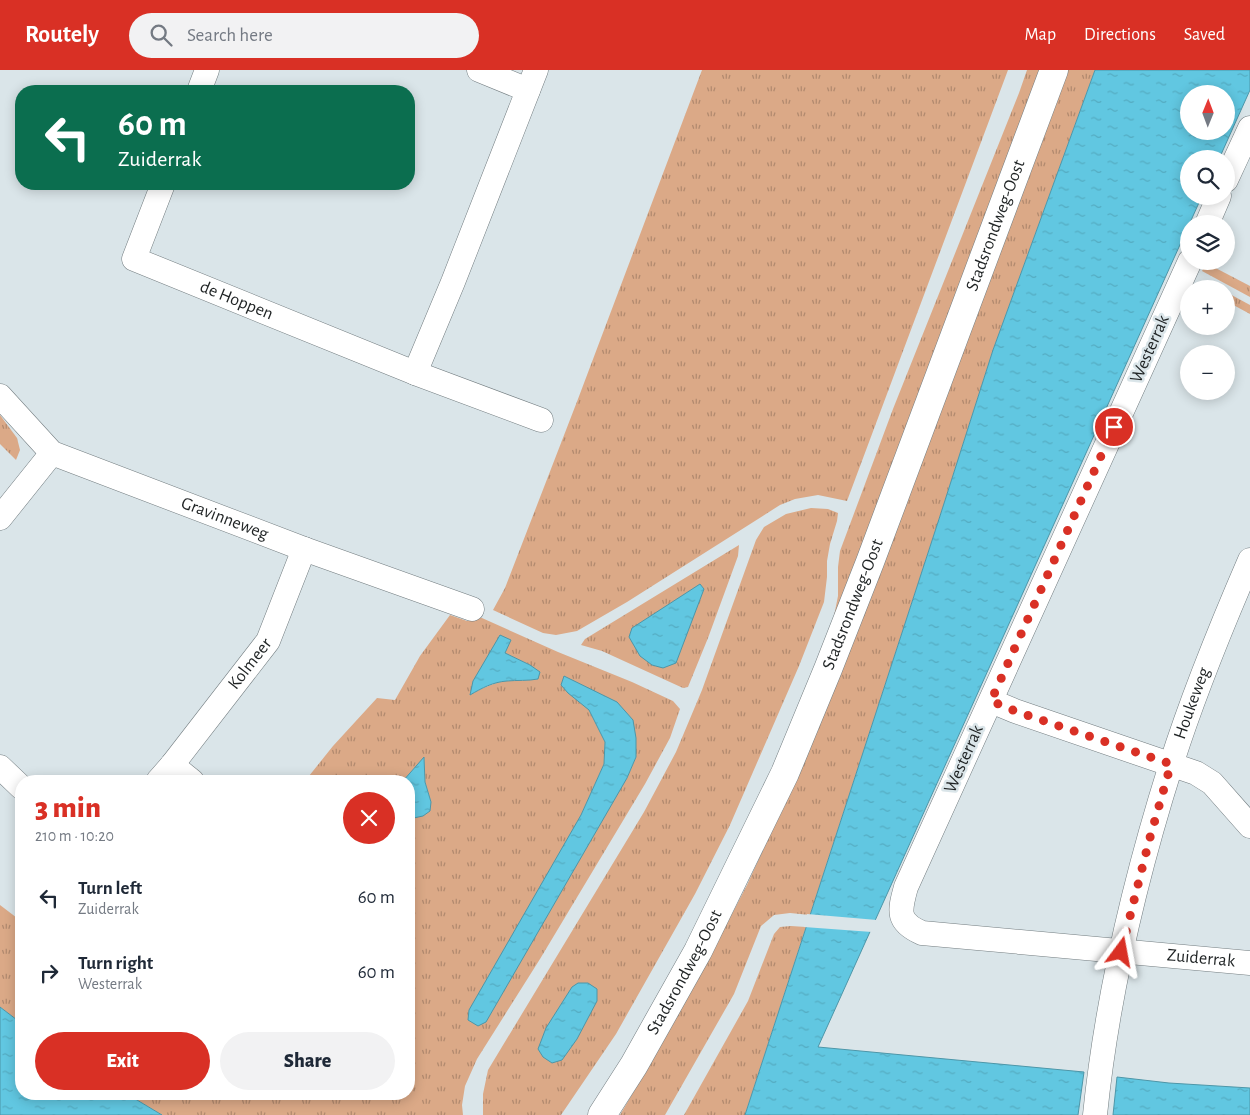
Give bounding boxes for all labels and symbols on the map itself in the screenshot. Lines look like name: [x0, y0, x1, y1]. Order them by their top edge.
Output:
north arrow: [1180, 85, 1235, 140]
street label: Stadsrondweg-Oost: [963, 157, 1029, 294]
street label: de Hoppen: [197, 278, 276, 323]
street label: Westerrak: [1127, 312, 1173, 386]
pin: [1093, 406, 1135, 448]
street label: Gravinneweg: [179, 494, 271, 544]
street label: Stadsrondweg-Oost: [820, 536, 887, 672]
street label: Kolmeer: [225, 635, 276, 693]
street label: Houkeweg: [1171, 665, 1214, 742]
street label: Westerrak: [941, 722, 987, 796]
street label: Stadsrondweg-Oost: [644, 907, 726, 1038]
position arrow: [1094, 925, 1146, 977]
street label: Zuiderrak: [1166, 946, 1237, 971]

